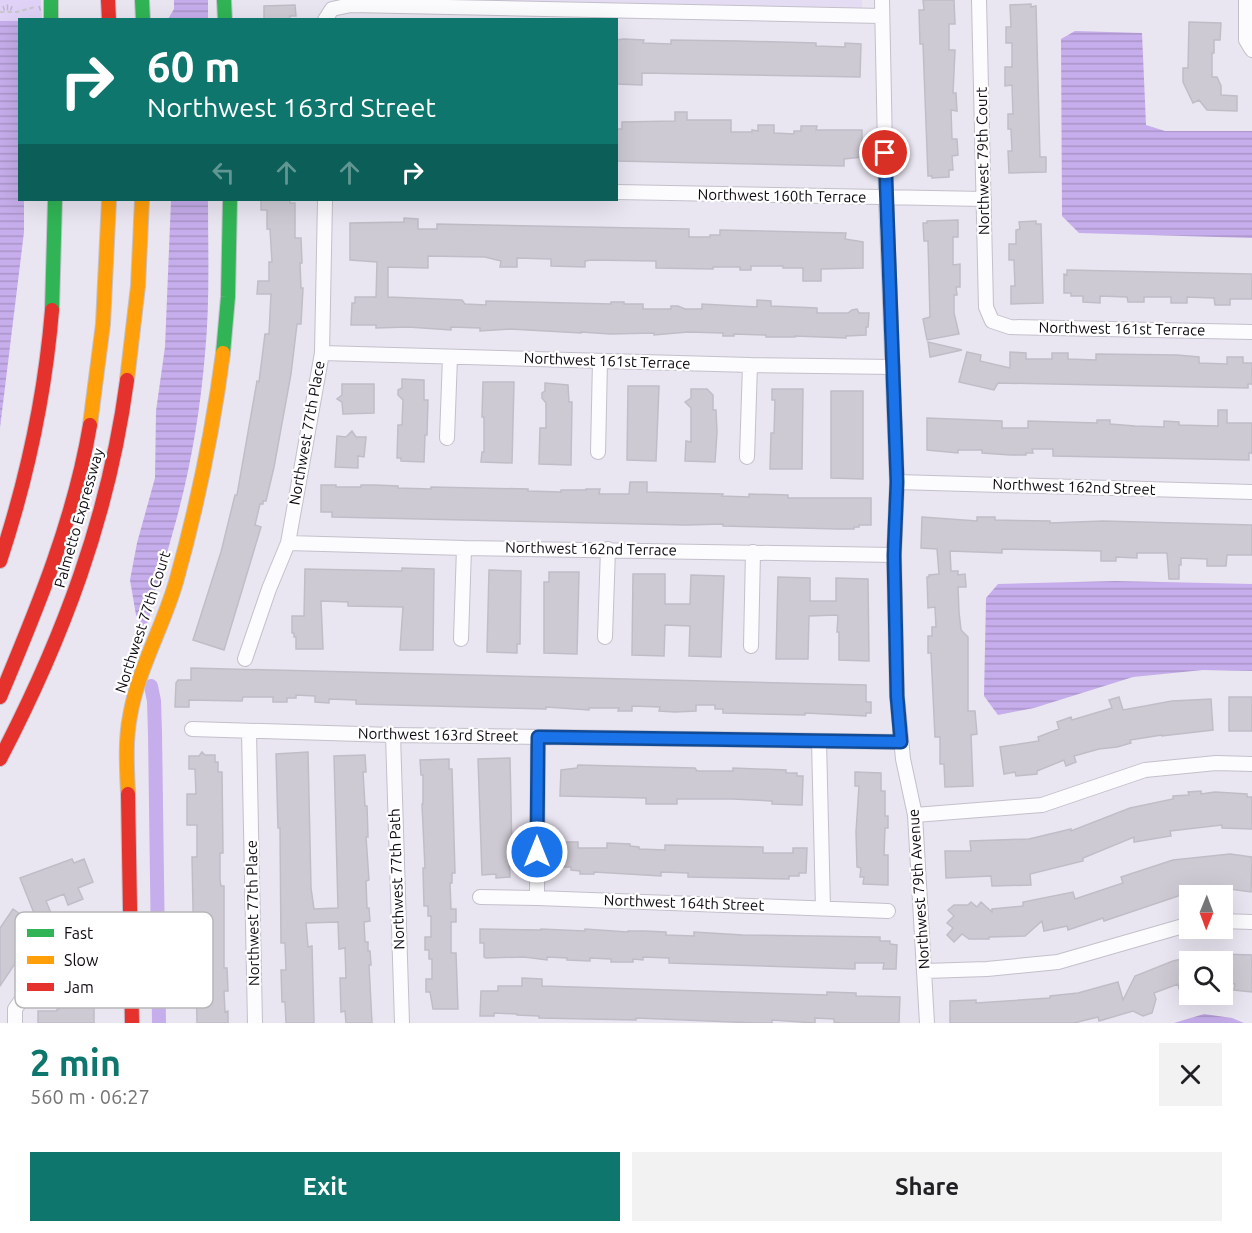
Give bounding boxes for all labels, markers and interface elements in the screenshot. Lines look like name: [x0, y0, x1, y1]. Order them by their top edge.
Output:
icon: right: [48, 42, 126, 120]
text: 60 m: [147, 43, 241, 90]
street label: Northwest 79th Court: [973, 87, 992, 235]
text: Northwest 163rd Street: [147, 92, 436, 122]
pin: [859, 127, 910, 178]
icon: arrive: [868, 136, 901, 169]
icon: left: [207, 156, 240, 189]
icon: ahead: [270, 156, 303, 189]
icon: ahead: [333, 156, 366, 189]
icon: right: [396, 156, 429, 189]
street label: Northwest 160th Terrace: [697, 186, 867, 205]
street label: Northwest 161st Terrace: [1038, 319, 1206, 338]
street label: Northwest 161st Terrace: [523, 349, 691, 372]
street label: Northwest 77th Place: [285, 360, 328, 506]
street label: Palmetto Expressway: [50, 446, 107, 589]
street label: Northwest 162nd Street: [992, 475, 1156, 498]
street label: Northwest 162nd Terrace: [505, 539, 677, 558]
street label: Northwest 77th Court: [112, 549, 174, 695]
street label: Northwest 163rd Street: [358, 725, 518, 744]
street label: Northwest 77th Path: [386, 808, 407, 950]
street label: Northwest 79th Avenue: [904, 808, 933, 970]
position arrow: [505, 820, 569, 884]
street label: Northwest 77th Place: [243, 840, 262, 986]
north arrow: [1179, 885, 1233, 939]
map controls: [1179, 885, 1233, 1005]
street label: Northwest 164th Street: [604, 891, 765, 914]
legend: [15, 912, 213, 1008]
text: Fast: [64, 924, 94, 942]
text: Slow: [64, 951, 99, 969]
button: search: [1179, 951, 1233, 1005]
text: Jam: [64, 978, 94, 996]
text: 2 min: [30, 1042, 121, 1083]
button: close: [1159, 1043, 1222, 1106]
text: 560 m · 06:27: [30, 1085, 150, 1108]
button: Exit: [30, 1152, 620, 1221]
button: Share: [632, 1152, 1222, 1221]

